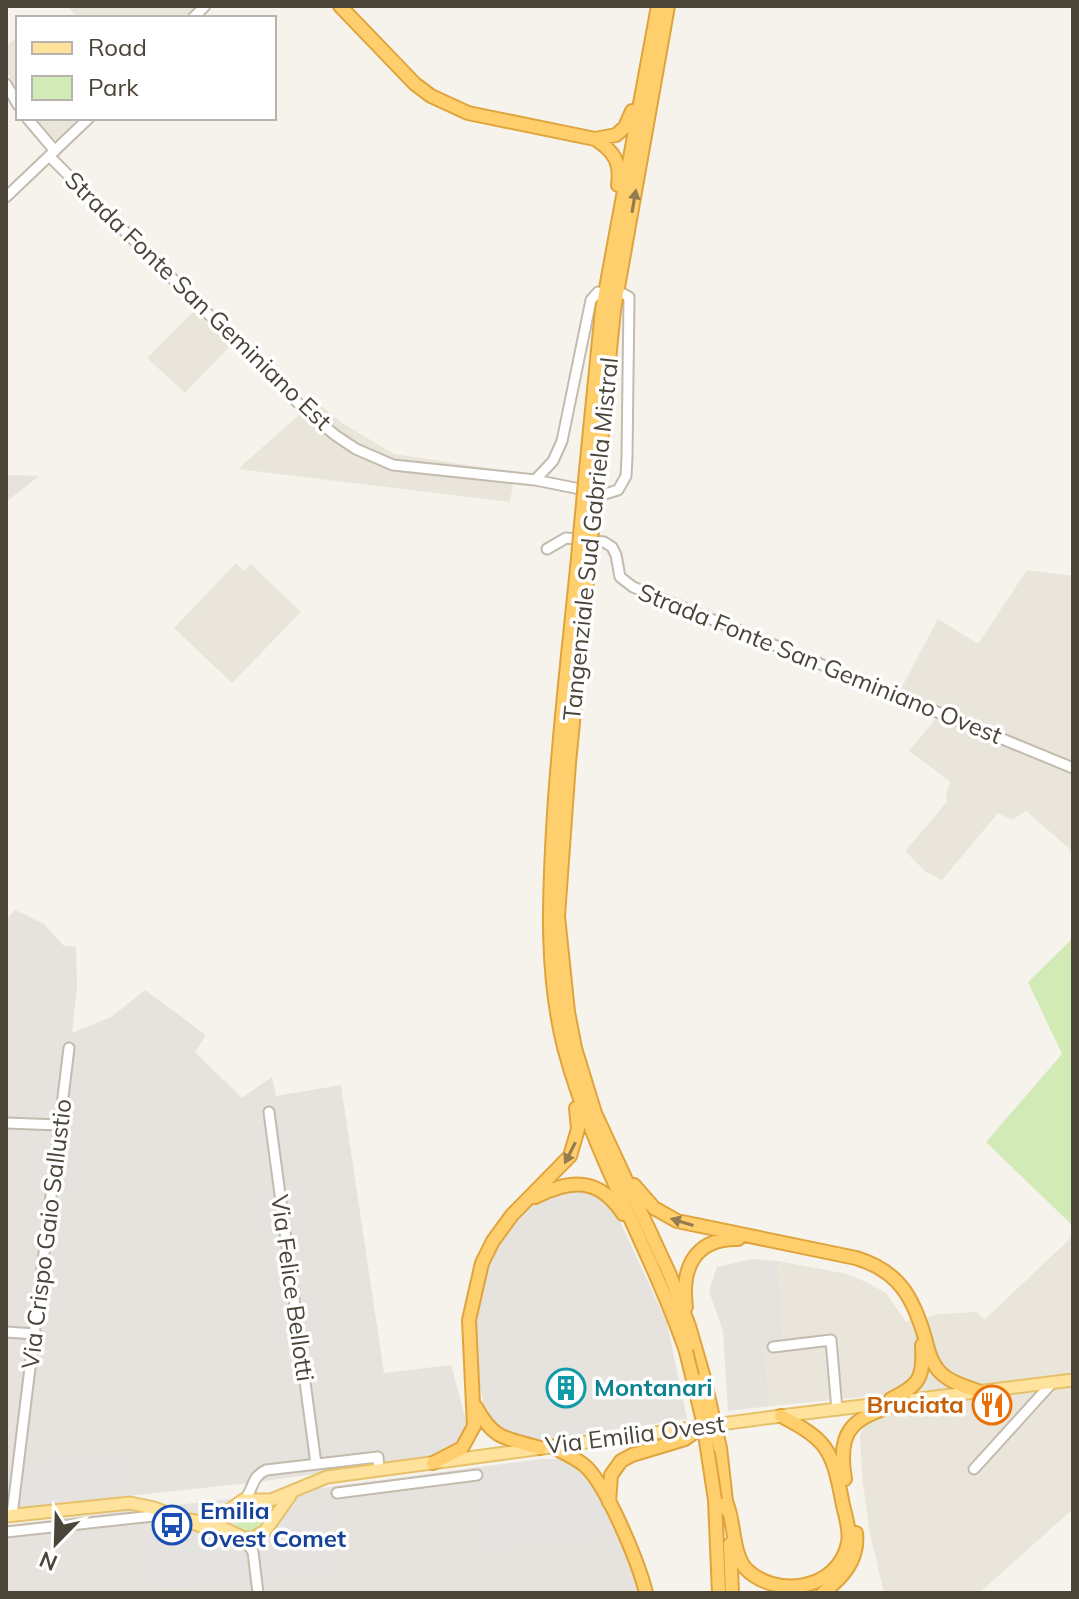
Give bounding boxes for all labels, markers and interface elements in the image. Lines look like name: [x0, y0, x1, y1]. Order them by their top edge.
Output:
legend: [16, 16, 276, 120]
text: Road: [88, 32, 147, 62]
text: Park: [88, 72, 139, 102]
street label: Strada Fonte San Geminiano Est: [59, 165, 338, 436]
one-way arrow: [628, 188, 640, 213]
street label: Tangenziale Sud Gabriela Mistral: [556, 356, 624, 722]
street label: Strada Fonte San Geminiano Ovest: [634, 576, 1007, 750]
street label: Via Crispo Gaio Sallustio: [15, 1097, 77, 1371]
one-way arrow: [563, 1142, 577, 1165]
street label: Via Felice Bellotti: [265, 1193, 321, 1383]
one-way arrow: [670, 1215, 694, 1228]
building icon: Montanari: [545, 1367, 587, 1409]
place label: Montanari: [594, 1372, 713, 1402]
restaurant icon: Bruciata: [971, 1384, 1013, 1426]
place label: Bruciata: [866, 1389, 964, 1419]
street label: Via Emilia Ovest: [543, 1408, 726, 1460]
place label: Emilia Ovest Comet: [200, 1495, 346, 1553]
north arrow: [16, 1503, 96, 1583]
bus stop icon: Emilia Ovest Comet: [151, 1504, 193, 1546]
text: N: [35, 1545, 61, 1578]

